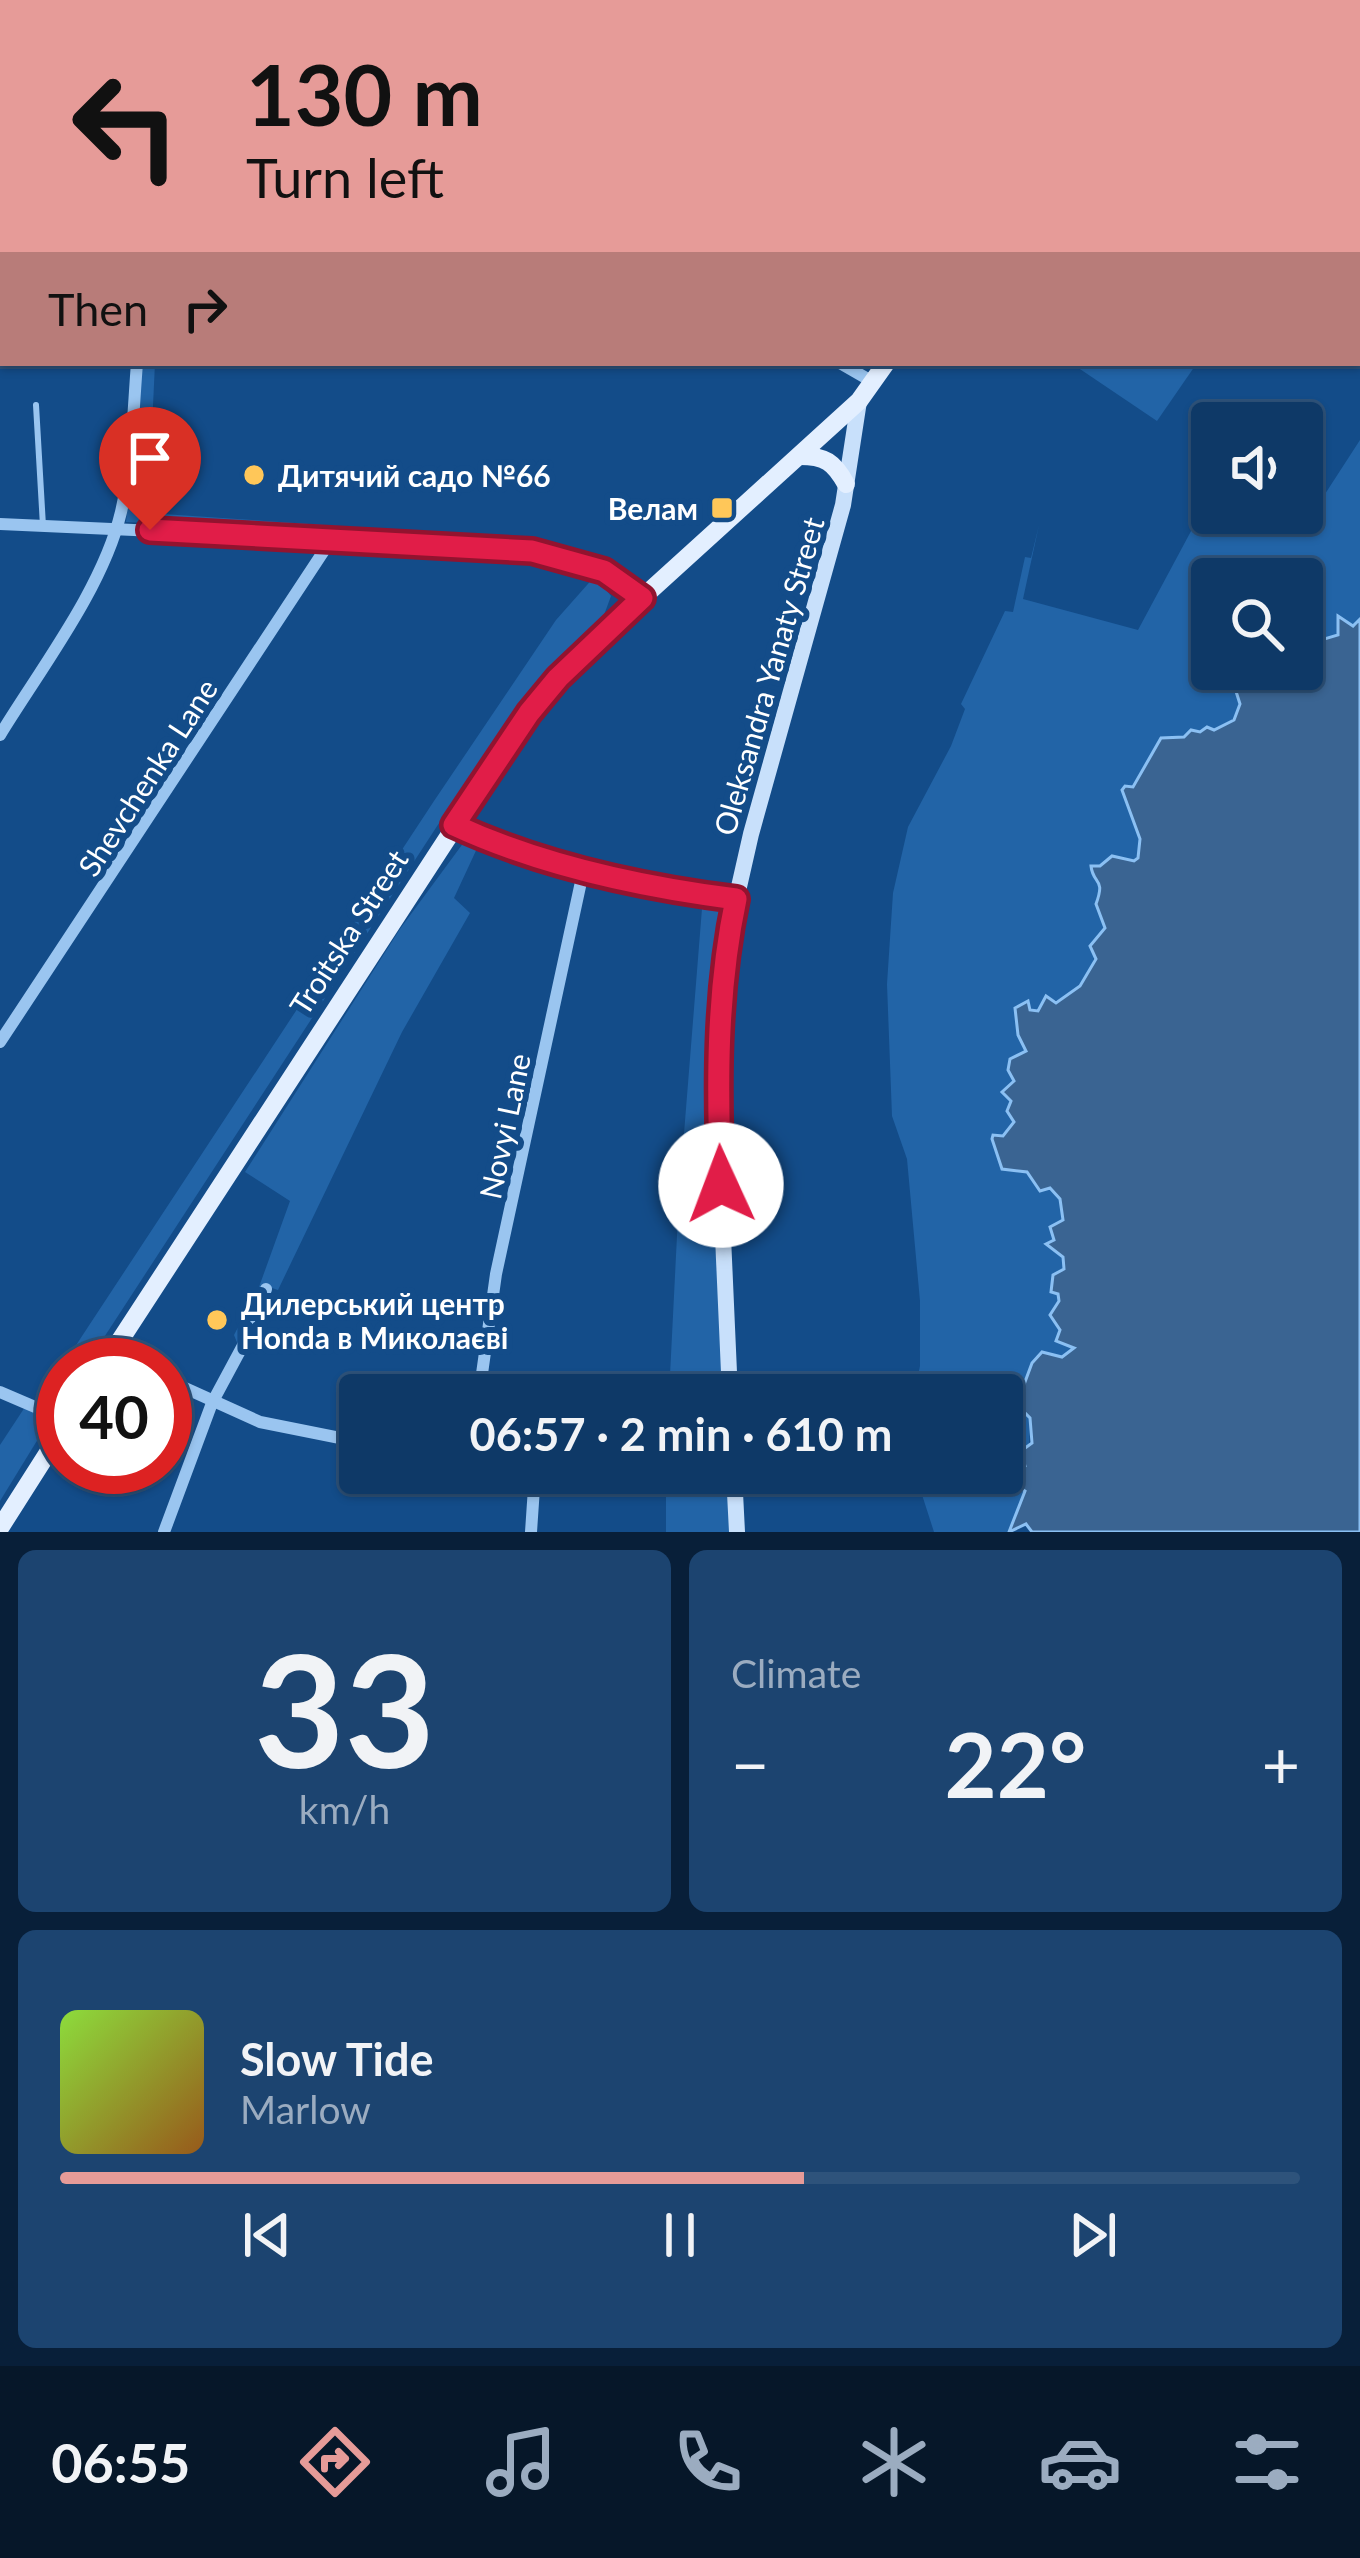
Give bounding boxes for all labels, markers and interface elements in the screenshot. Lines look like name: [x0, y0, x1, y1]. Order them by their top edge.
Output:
text: 130 m: [246, 43, 483, 144]
icon: left: [48, 48, 204, 204]
text: Turn left: [246, 145, 444, 210]
icon: right: [172, 276, 238, 342]
text: Then: [48, 282, 148, 336]
map controls: [1191, 402, 1323, 690]
button: sound: [1191, 402, 1323, 534]
pin: [99, 407, 201, 530]
icon: arrive: [117, 425, 183, 491]
place label: Дитячий садо №66: [278, 457, 551, 493]
marker: Дитячий садо №66: [241, 462, 267, 488]
place label: Велам: [608, 490, 698, 526]
marker: Велам: [709, 495, 735, 521]
street label: Oleksandra Yanaty Street: [705, 513, 831, 839]
button: search: [1191, 558, 1323, 690]
street label: Shevchenka Lane: [70, 672, 224, 882]
street label: Troitska Street: [281, 843, 415, 1021]
street label: Novyi Lane: [471, 1050, 537, 1202]
position arrow: [658, 1122, 784, 1248]
place label: Дилерський центр Honda в Миколаєві: [241, 1285, 508, 1355]
marker: Дилерський центр Honda в Миколаєві: [204, 1307, 230, 1333]
speed limit sign: 40: [36, 1338, 192, 1494]
text: 06:57 · 2 min · 610 m: [470, 1407, 892, 1461]
text: 33: [254, 1614, 435, 1801]
text: Climate: [731, 1650, 861, 1696]
text: 22°: [945, 1709, 1086, 1817]
text: −: [731, 1724, 769, 1803]
text: +: [1262, 1724, 1300, 1803]
text: km/h: [299, 1786, 390, 1832]
text: Slow Tide: [240, 2032, 434, 2086]
text: Marlow: [240, 2086, 371, 2132]
icon: previous: [234, 2202, 300, 2268]
icon: pause: [647, 2202, 713, 2268]
icon: next: [1060, 2202, 1126, 2268]
icon: directions: [293, 2420, 377, 2504]
icon: music: [479, 2420, 563, 2504]
icon: phone: [666, 2420, 750, 2504]
icon: climate: [852, 2420, 936, 2504]
icon: car: [1038, 2420, 1122, 2504]
icon: filters: [1225, 2420, 1309, 2504]
text: 06:55: [51, 2430, 190, 2495]

